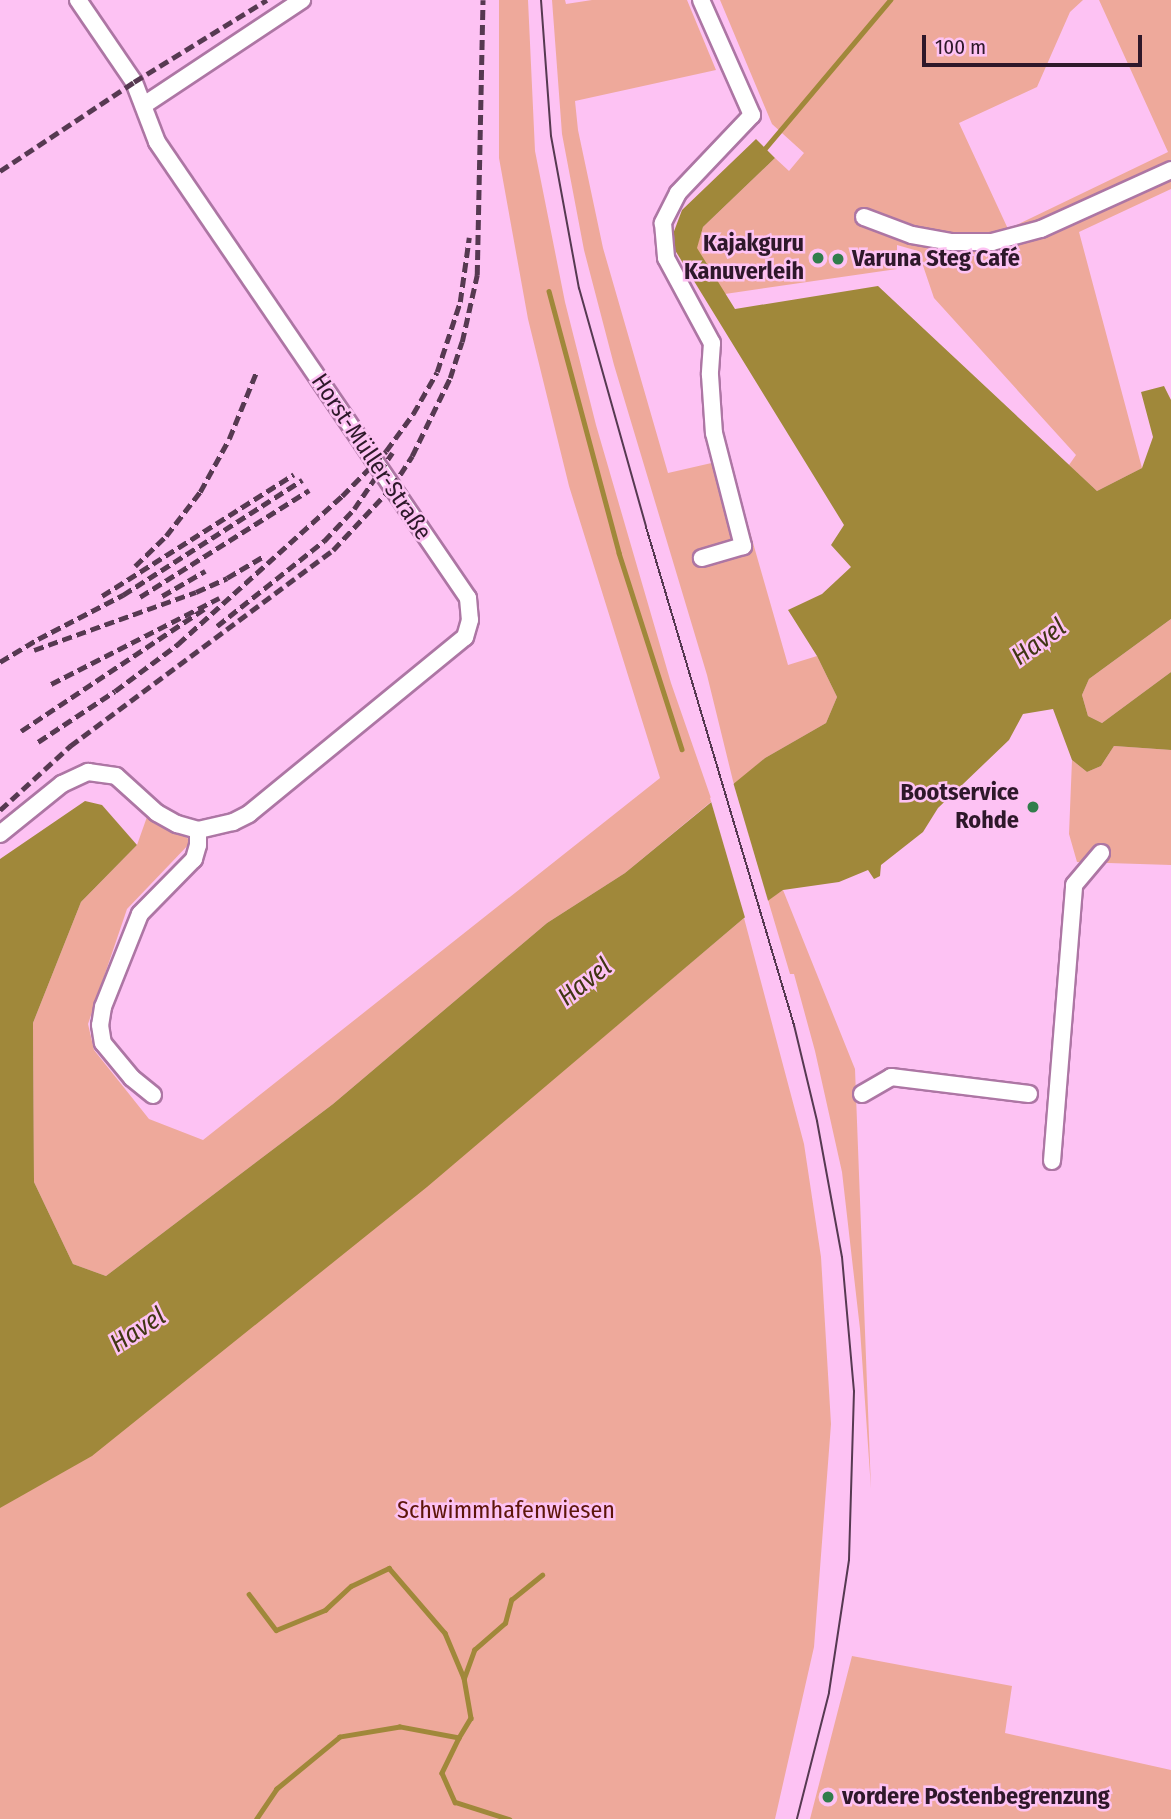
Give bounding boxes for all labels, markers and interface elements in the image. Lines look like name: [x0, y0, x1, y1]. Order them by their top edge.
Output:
scale bar: [926, 21, 1146, 65]
text: 100 m: [935, 34, 986, 60]
place label: Kajakguru Kanuverleih: [684, 230, 804, 286]
place label: Varuna Steg Café: [852, 245, 1020, 273]
marker: Kajakguru Kanuverleih: [810, 250, 826, 266]
marker: Varuna Steg Café: [830, 251, 846, 267]
street label: Horst-Müller-Straße: [305, 368, 437, 546]
water label: Havel: [1006, 612, 1072, 672]
place label: Bootservice Rohde: [900, 779, 1019, 835]
marker: Bootservice Rohde: [1025, 799, 1041, 815]
water label: Havel: [552, 951, 618, 1013]
water label: Havel: [104, 1301, 172, 1359]
park label: Schwimmhafenwiesen: [397, 1497, 615, 1525]
place label: vordere Postenbegrenzung: [842, 1783, 1110, 1811]
marker: vordere Postenbegrenzung: [820, 1789, 836, 1805]

